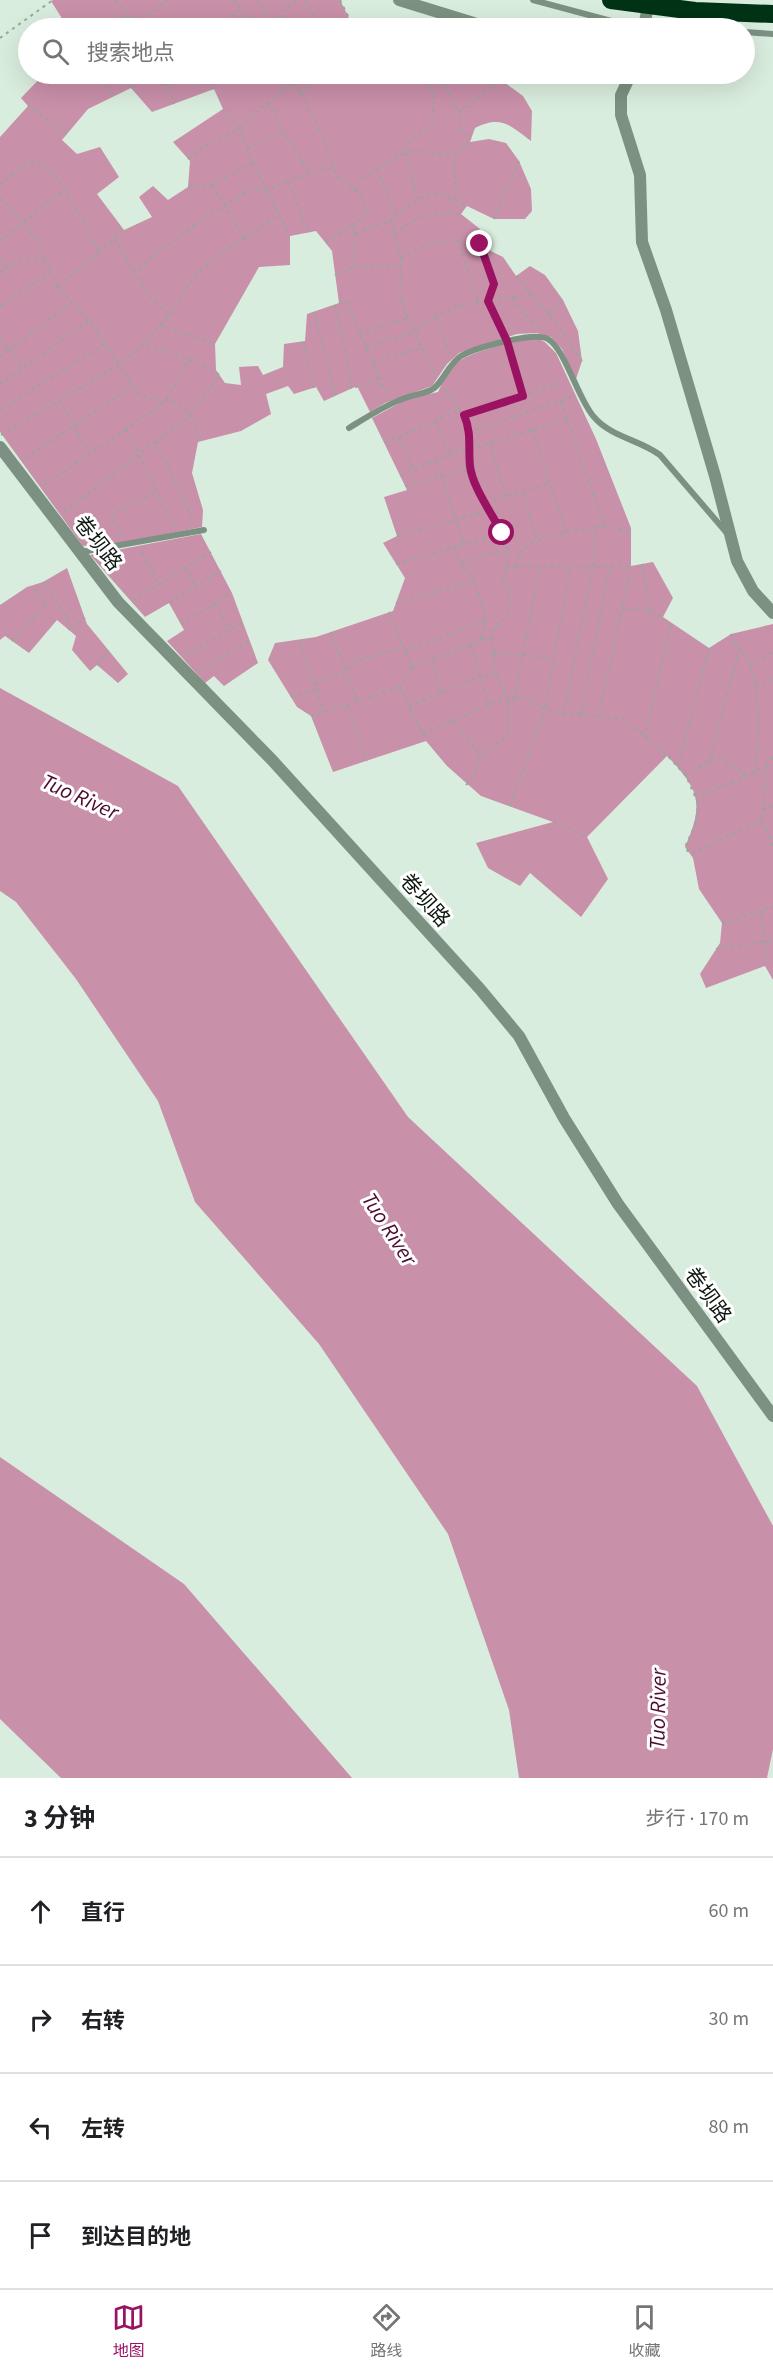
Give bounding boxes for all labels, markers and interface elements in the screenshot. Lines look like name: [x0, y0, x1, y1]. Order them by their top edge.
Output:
search box: [18, 18, 755, 84]
icon: search: [39, 35, 72, 68]
text: 搜索地点: [87, 37, 175, 69]
route end: [466, 230, 492, 256]
street label: 卷坝路: [67, 509, 129, 577]
route start: [488, 519, 514, 545]
water label: Tuo River: [36, 766, 125, 829]
street label: 卷坝路: [393, 867, 457, 933]
water label: Tuo River: [353, 1186, 425, 1273]
street label: 卷坝路: [677, 1261, 739, 1329]
water label: Tuo River: [641, 1667, 675, 1750]
text: 3 分钟: [24, 1800, 95, 1837]
text: 步行 · 170 m: [646, 1805, 749, 1833]
icon: ahead: [24, 1895, 57, 1928]
text: 直行: [81, 1897, 125, 1929]
text: 60 m: [709, 1897, 749, 1925]
icon: right: [24, 2003, 57, 2036]
text: 右转: [81, 2005, 125, 2037]
text: 30 m: [709, 2005, 749, 2033]
icon: left: [24, 2111, 57, 2144]
text: 左转: [81, 2113, 125, 2145]
text: 80 m: [709, 2113, 749, 2141]
icon: arrive: [24, 2219, 57, 2252]
text: 到达目的地: [81, 2221, 191, 2253]
tab: 地图: [112, 2301, 145, 2362]
tab: 路线: [370, 2301, 403, 2362]
tab: 收藏: [628, 2301, 661, 2362]

